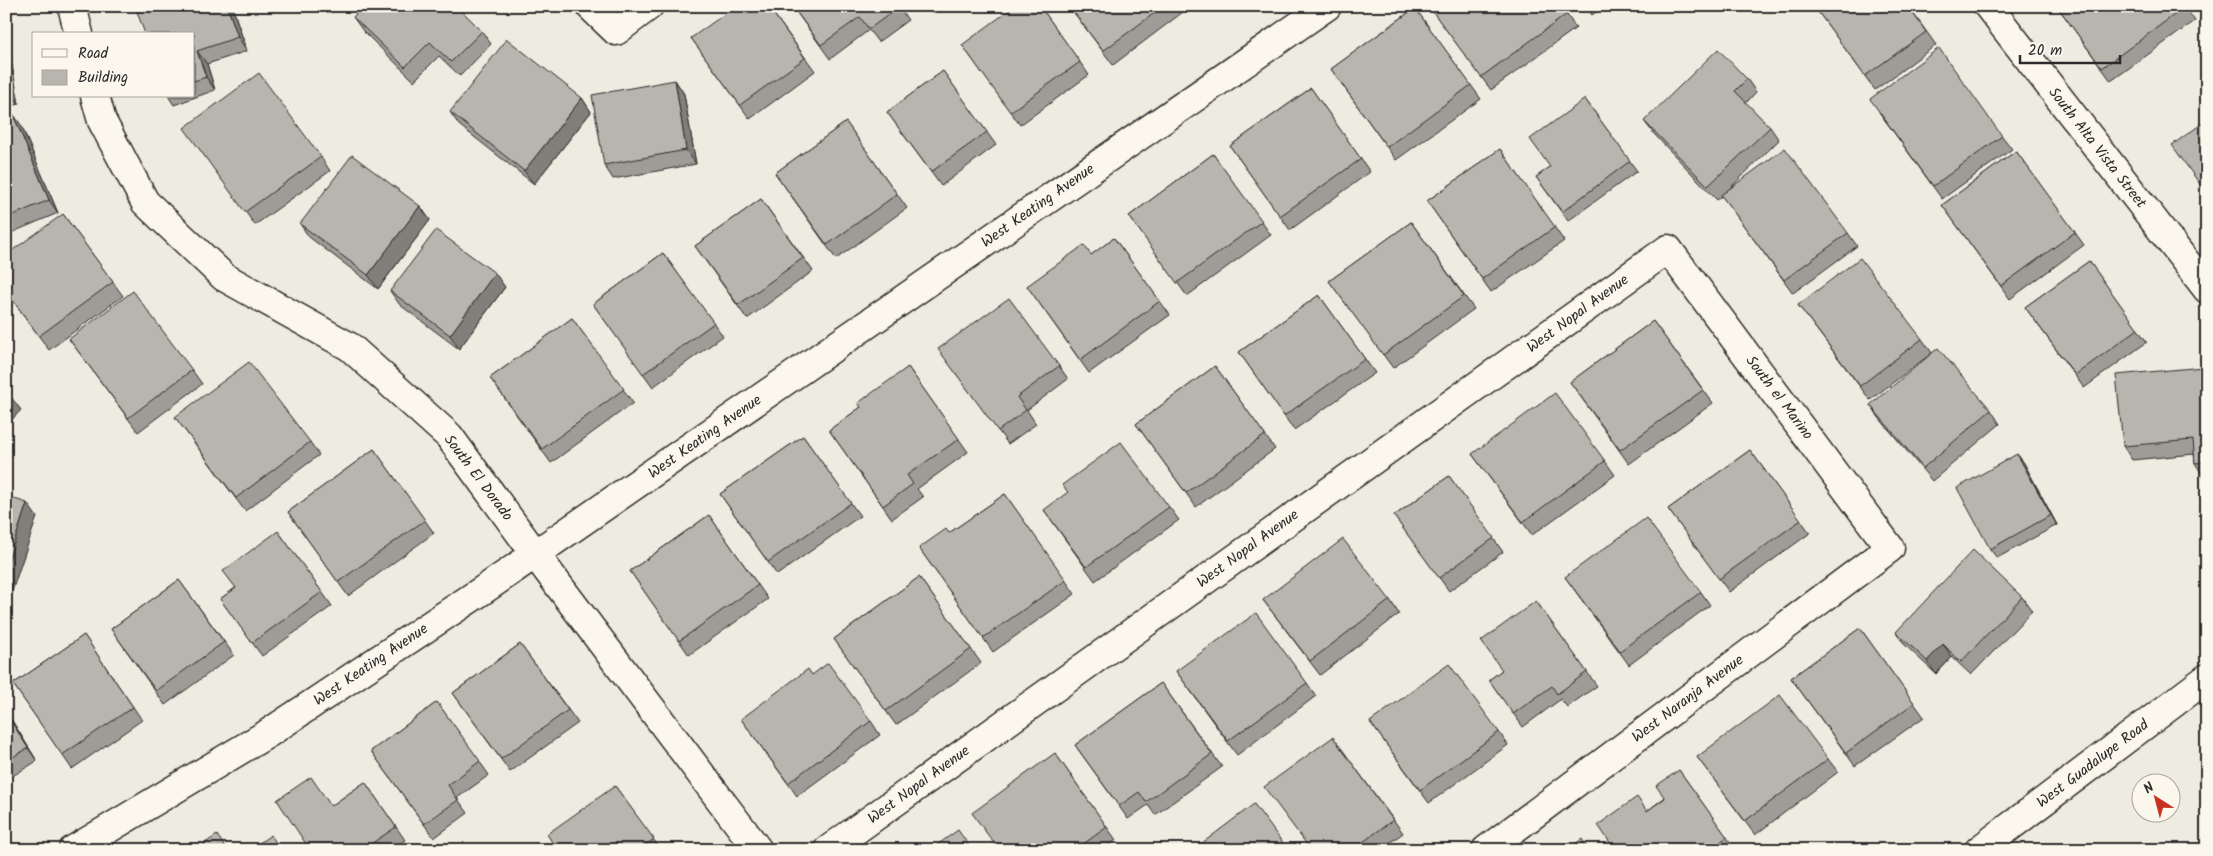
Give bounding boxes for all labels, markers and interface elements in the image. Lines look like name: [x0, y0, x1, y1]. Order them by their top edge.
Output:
legend: [32, 32, 195, 98]
scale bar: [2020, 32, 2120, 64]
text: 20 m: [2028, 39, 2062, 63]
text: Road: [78, 42, 109, 66]
text: Building: [78, 66, 128, 90]
street label: South Alta Vista Street: [2042, 82, 2152, 214]
street label: West Keating Avenue: [976, 158, 1100, 254]
street label: West Nopal Avenue: [1522, 268, 1634, 359]
street label: South el Marino: [1739, 351, 1819, 445]
street label: West Keating Avenue: [643, 389, 767, 485]
street label: South El Dorado: [437, 430, 519, 527]
street label: West Nopal Avenue: [1192, 503, 1304, 594]
street label: West Keating Avenue: [309, 617, 433, 712]
street label: West Naranja Avenue: [1627, 649, 1749, 749]
street label: West Guadalupe Road: [2032, 713, 2155, 814]
street label: West Nopal Avenue: [863, 739, 975, 830]
north arrow: [2130, 774, 2180, 824]
text: N: [2139, 777, 2159, 800]

